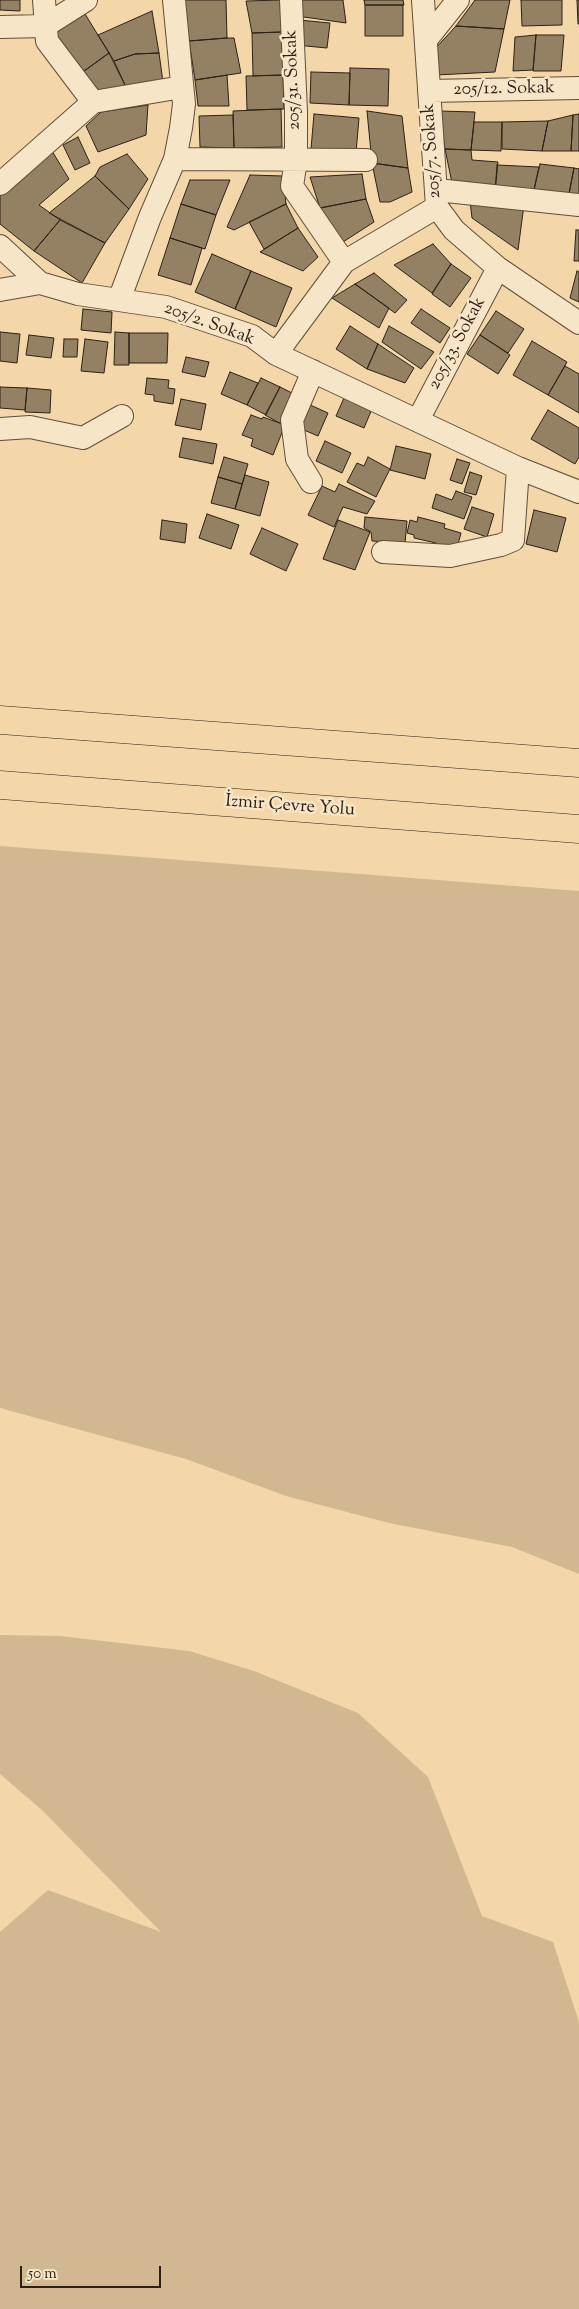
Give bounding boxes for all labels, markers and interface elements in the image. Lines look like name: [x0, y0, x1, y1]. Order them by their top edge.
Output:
street label: 205/31. Sokak: [281, 29, 307, 131]
street label: 205/12. Sokak: [453, 78, 555, 102]
street label: 205/7. Sokak: [419, 103, 447, 199]
street label: 205/33. Sokak: [425, 294, 491, 394]
street label: 205/2. Sokak: [160, 299, 258, 351]
street label: İzmir Çevre Yolu: [225, 792, 355, 822]
scale bar: [22, 2256, 164, 2288]
text: 50 m: [28, 2264, 57, 2285]

